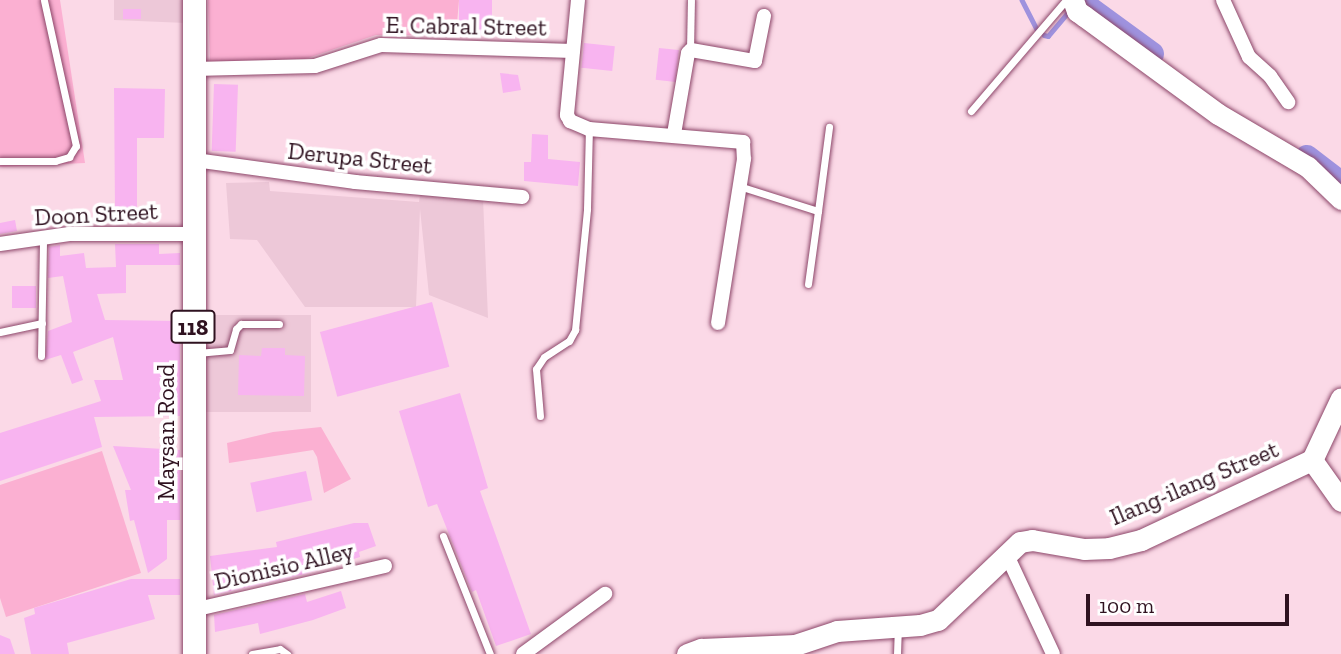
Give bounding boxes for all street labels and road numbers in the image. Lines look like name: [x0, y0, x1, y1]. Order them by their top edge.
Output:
street label: E. Cabral Street: [385, 10, 547, 42]
street label: Derupa Street: [286, 136, 434, 180]
street label: Doon Street: [33, 196, 159, 232]
road number: 118: [170, 308, 216, 346]
street label: Maysan Road: [152, 364, 180, 500]
street label: Ilang-ilang Street: [1105, 434, 1283, 532]
street label: Dionisio Alley: [211, 536, 357, 596]

